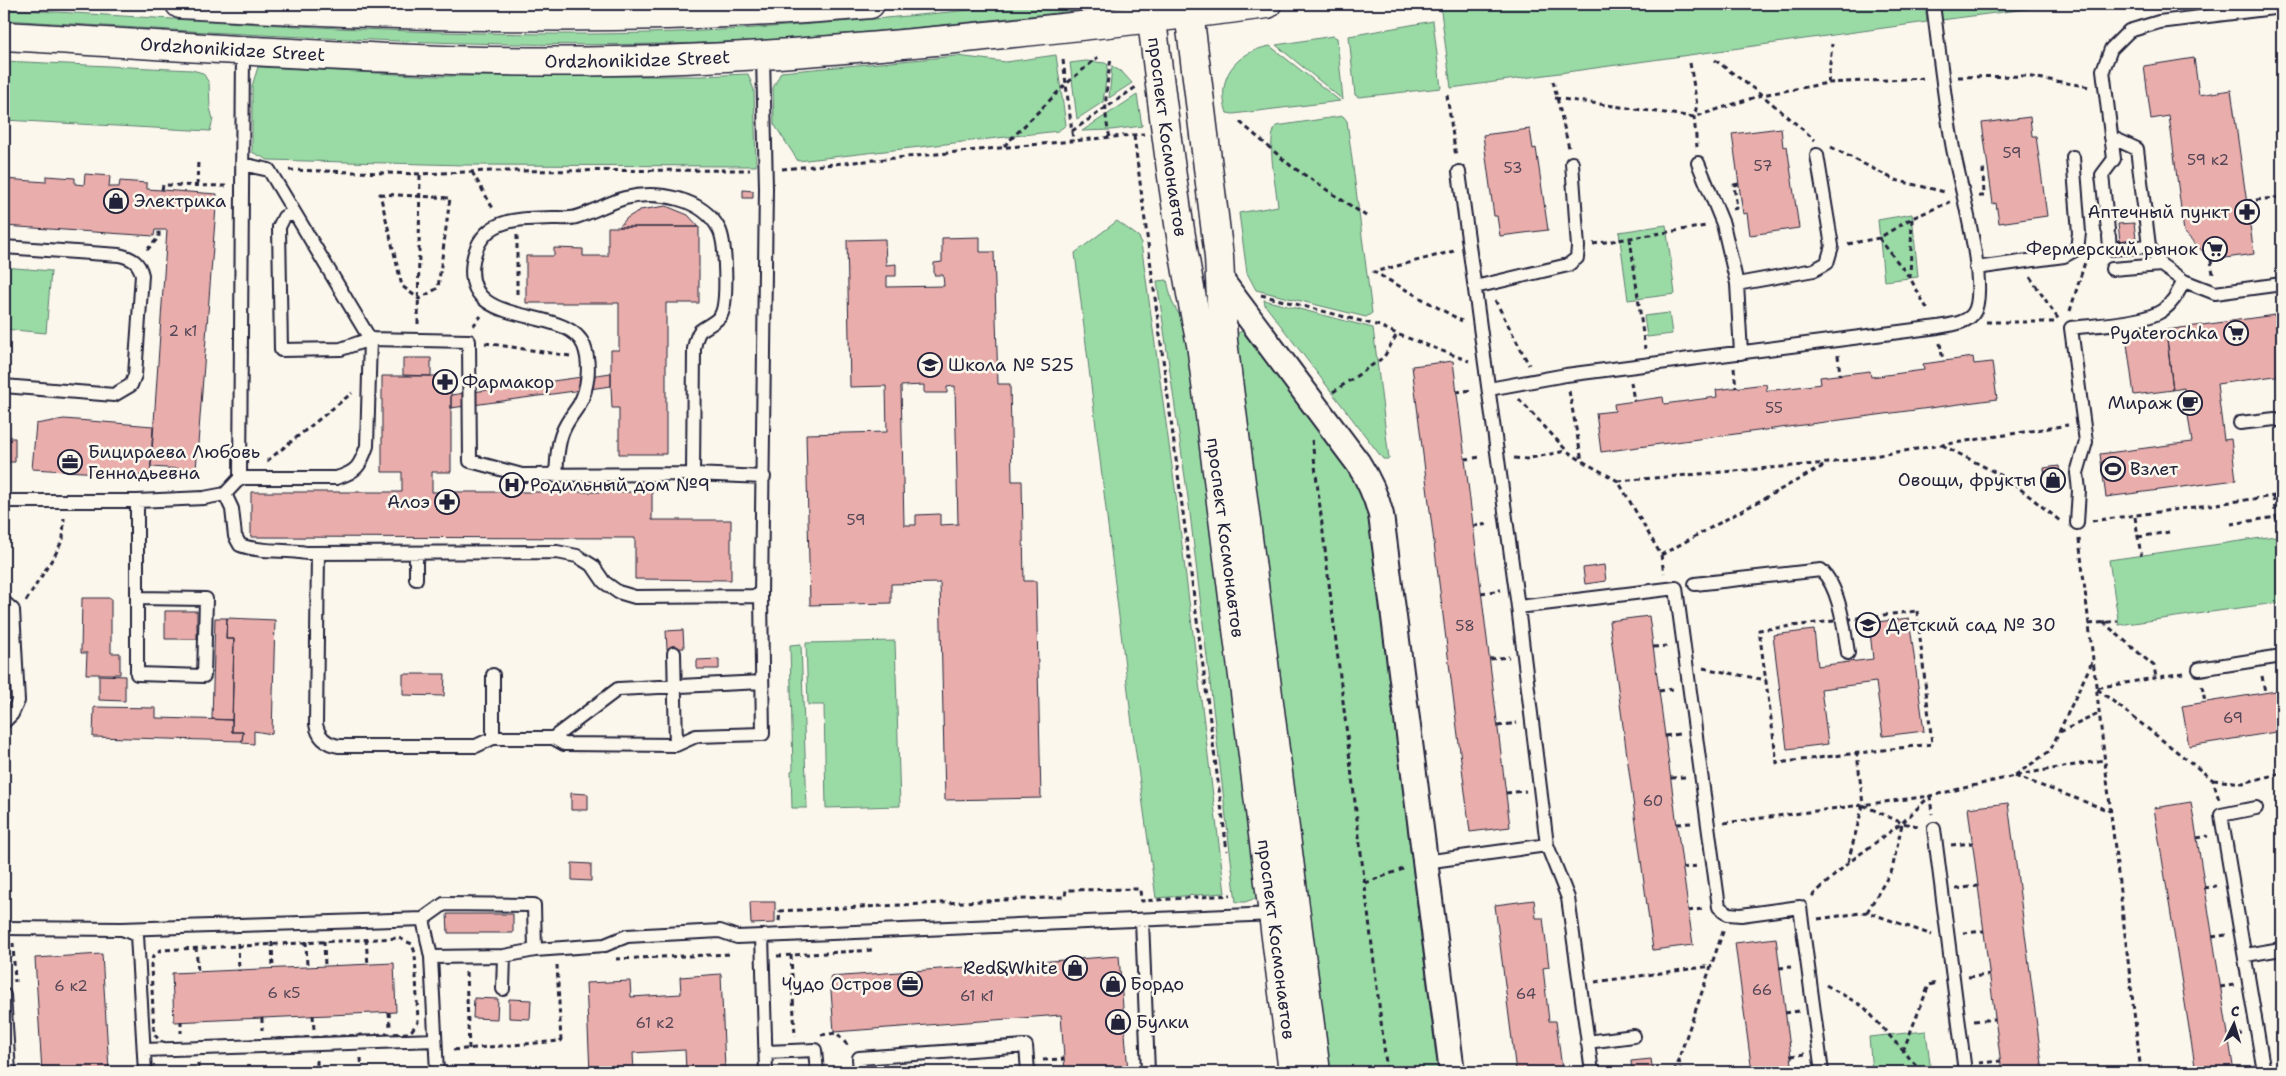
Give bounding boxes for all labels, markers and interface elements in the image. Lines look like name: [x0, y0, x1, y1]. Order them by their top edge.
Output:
street label: Ordzhonikidze Street: [139, 32, 326, 67]
street label: проспект Космонавтов: [1142, 36, 1193, 238]
street label: Ordzhonikidze Street: [545, 45, 731, 74]
house number: 59: [2003, 143, 2021, 163]
house number: 59 к2: [2187, 150, 2229, 170]
house number: 57: [1754, 156, 1772, 176]
house number: 53: [1504, 158, 1523, 178]
shop icon: Электрика: [103, 188, 129, 214]
place label: Электрика: [134, 189, 226, 213]
pharmacy icon: Аптечный пункт: [2234, 199, 2260, 225]
place label: Аптечный пункт: [2088, 200, 2231, 224]
supermarket icon: Фермерский рынок: [2202, 236, 2228, 262]
place label: Фермерский рынок: [2026, 237, 2198, 261]
supermarket icon: Pyaterochka: [2223, 320, 2249, 346]
house number: 2 к1: [169, 321, 198, 341]
place label: Pyaterochka: [2110, 321, 2218, 345]
school or university icon: Школа № 525: [917, 352, 943, 378]
place label: Школа № 525: [948, 353, 1074, 377]
pharmacy icon: Фармакор: [432, 369, 458, 395]
place label: Фармакор: [462, 370, 554, 394]
cafe icon: Мираж: [2177, 390, 2203, 416]
place label: Мираж: [2108, 391, 2173, 415]
house number: 55: [1765, 398, 1783, 418]
street label: проспект Космонавтов: [1201, 436, 1250, 639]
place label: Бицираева Любовь Геннадьевна: [88, 440, 260, 485]
office icon: Бицираева Любовь Геннадьевна: [57, 449, 83, 475]
sports icon: Взлет: [2100, 456, 2126, 482]
place label: Взлет: [2130, 457, 2179, 481]
shop icon: Овощи, фрукты: [2040, 467, 2066, 493]
place label: Овощи, фрукты: [1898, 468, 2036, 492]
hospital icon: Родильный дом №9: [499, 472, 525, 498]
place label: Родильный дом №9: [530, 473, 710, 497]
pharmacy icon: Алоэ: [434, 489, 460, 515]
place label: Алоэ: [387, 490, 430, 514]
house number: 59: [847, 510, 865, 530]
school or university icon: Детский сад № 30: [1855, 612, 1881, 638]
place label: Детский сад № 30: [1886, 613, 2056, 637]
house number: 58: [1455, 616, 1475, 636]
house number: 69: [2223, 708, 2243, 728]
house number: 60: [1643, 791, 1663, 811]
street label: проспект Космонавтов: [1252, 838, 1301, 1041]
shop icon: Red&White: [1062, 955, 1088, 981]
place label: Red&White: [963, 956, 1058, 980]
office icon: Чудо Остров: [897, 971, 923, 997]
shop icon: Бордо: [1100, 971, 1126, 997]
place label: Чудо Остров: [781, 972, 892, 996]
place label: Бордо: [1130, 972, 1184, 996]
house number: 6 к2: [54, 976, 88, 996]
house number: 66: [1752, 980, 1772, 1000]
house number: 6 к5: [268, 983, 300, 1003]
house number: 64: [1516, 984, 1536, 1004]
house number: 61 к1: [960, 986, 994, 1006]
north arrow: [2208, 998, 2258, 1048]
text: С: [2230, 1002, 2240, 1020]
shop icon: Булки: [1105, 1009, 1131, 1035]
place label: Булки: [1136, 1010, 1189, 1034]
house number: 61 к2: [636, 1013, 674, 1033]

